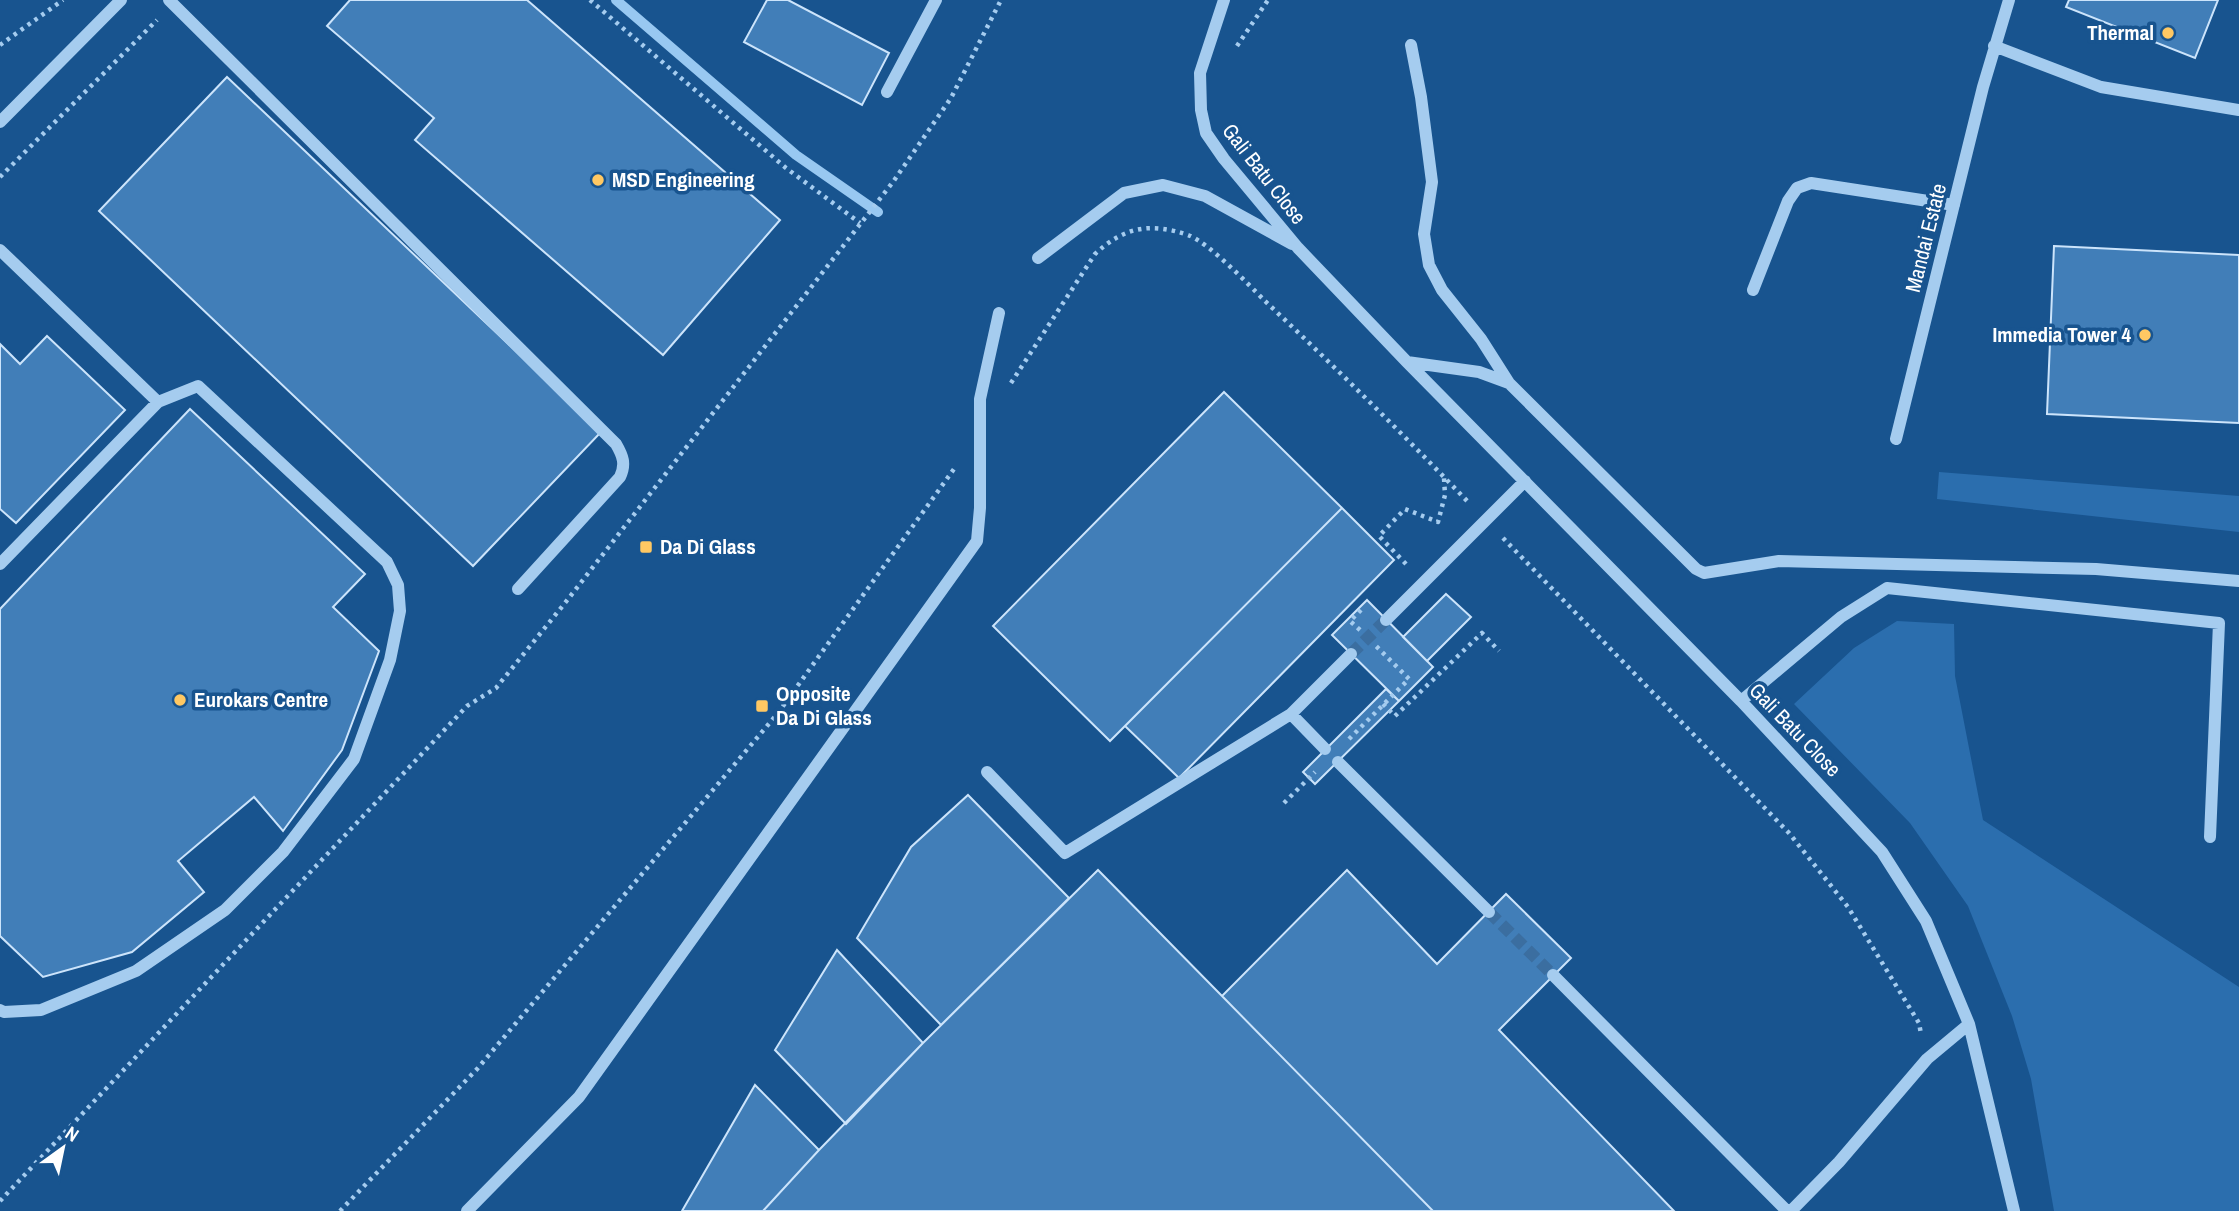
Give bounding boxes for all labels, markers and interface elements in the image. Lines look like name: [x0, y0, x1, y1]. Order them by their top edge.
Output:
place label: Thermal: [2087, 18, 2154, 47]
marker: Thermal: [2160, 25, 2176, 41]
street label: Gali Batu Close: [1216, 117, 1313, 230]
place label: MSD Engineering: [612, 165, 755, 194]
marker: MSD Engineering: [590, 172, 606, 188]
street label: Mandai Estate: [1898, 180, 1953, 295]
place label: Immedia Tower 4: [1993, 320, 2131, 349]
marker: Immedia Tower 4: [2137, 327, 2153, 343]
place label: Da Di Glass: [660, 532, 756, 561]
marker: Da Di Glass: [638, 539, 654, 555]
street label: Gali Batu Close: [1743, 676, 1848, 783]
place label: Opposite Da Di Glass: [776, 679, 872, 732]
place label: Eurokars Centre: [194, 685, 328, 714]
marker: Eurokars Centre: [172, 692, 188, 708]
marker: Opposite Da Di Glass: [754, 698, 770, 714]
north arrow: [28, 1113, 98, 1183]
text: N: [60, 1120, 84, 1148]

